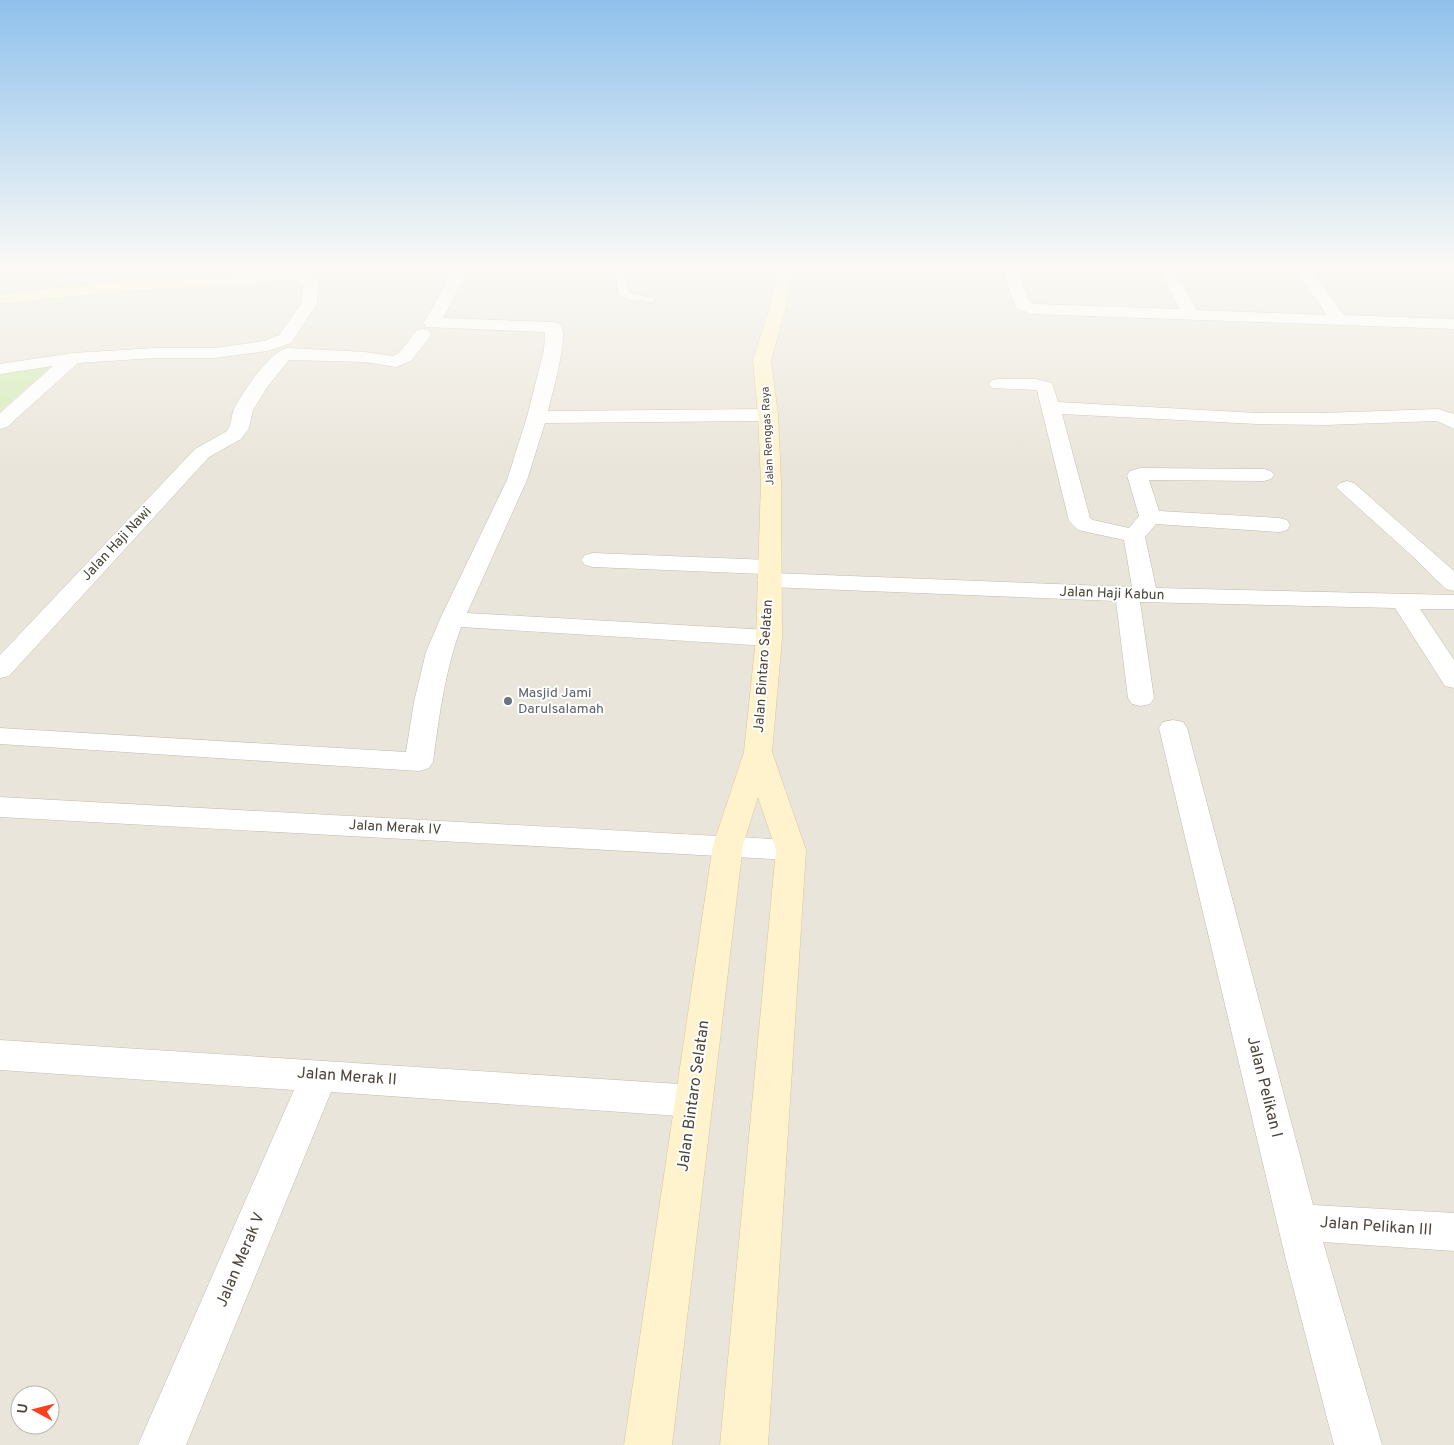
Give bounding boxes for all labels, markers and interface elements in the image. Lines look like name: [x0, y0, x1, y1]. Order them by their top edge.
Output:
street label: Jalan Renggas Raya: [758, 386, 778, 486]
street label: Jalan Haji Nawi: [78, 503, 156, 585]
street label: Jalan Haji Kabun: [1059, 584, 1165, 604]
street label: Jalan Bintaro Selatan: [751, 599, 777, 733]
place label: Masjid Jami Darulsalamah: [518, 685, 604, 718]
marker: Masjid Jami Darulsalamah: [502, 695, 514, 707]
street label: Jalan Merak IV: [348, 817, 442, 839]
street label: Jalan Bintaro Selatan: [673, 1019, 715, 1173]
street label: Jalan Pelikan I: [1242, 1034, 1286, 1140]
street label: Jalan Merak II: [296, 1064, 398, 1090]
street label: Jalan Merak V: [212, 1210, 270, 1310]
street label: Jalan Pelikan III: [1319, 1213, 1433, 1241]
north arrow: [10, 1385, 60, 1435]
text: U: [15, 1403, 33, 1415]

